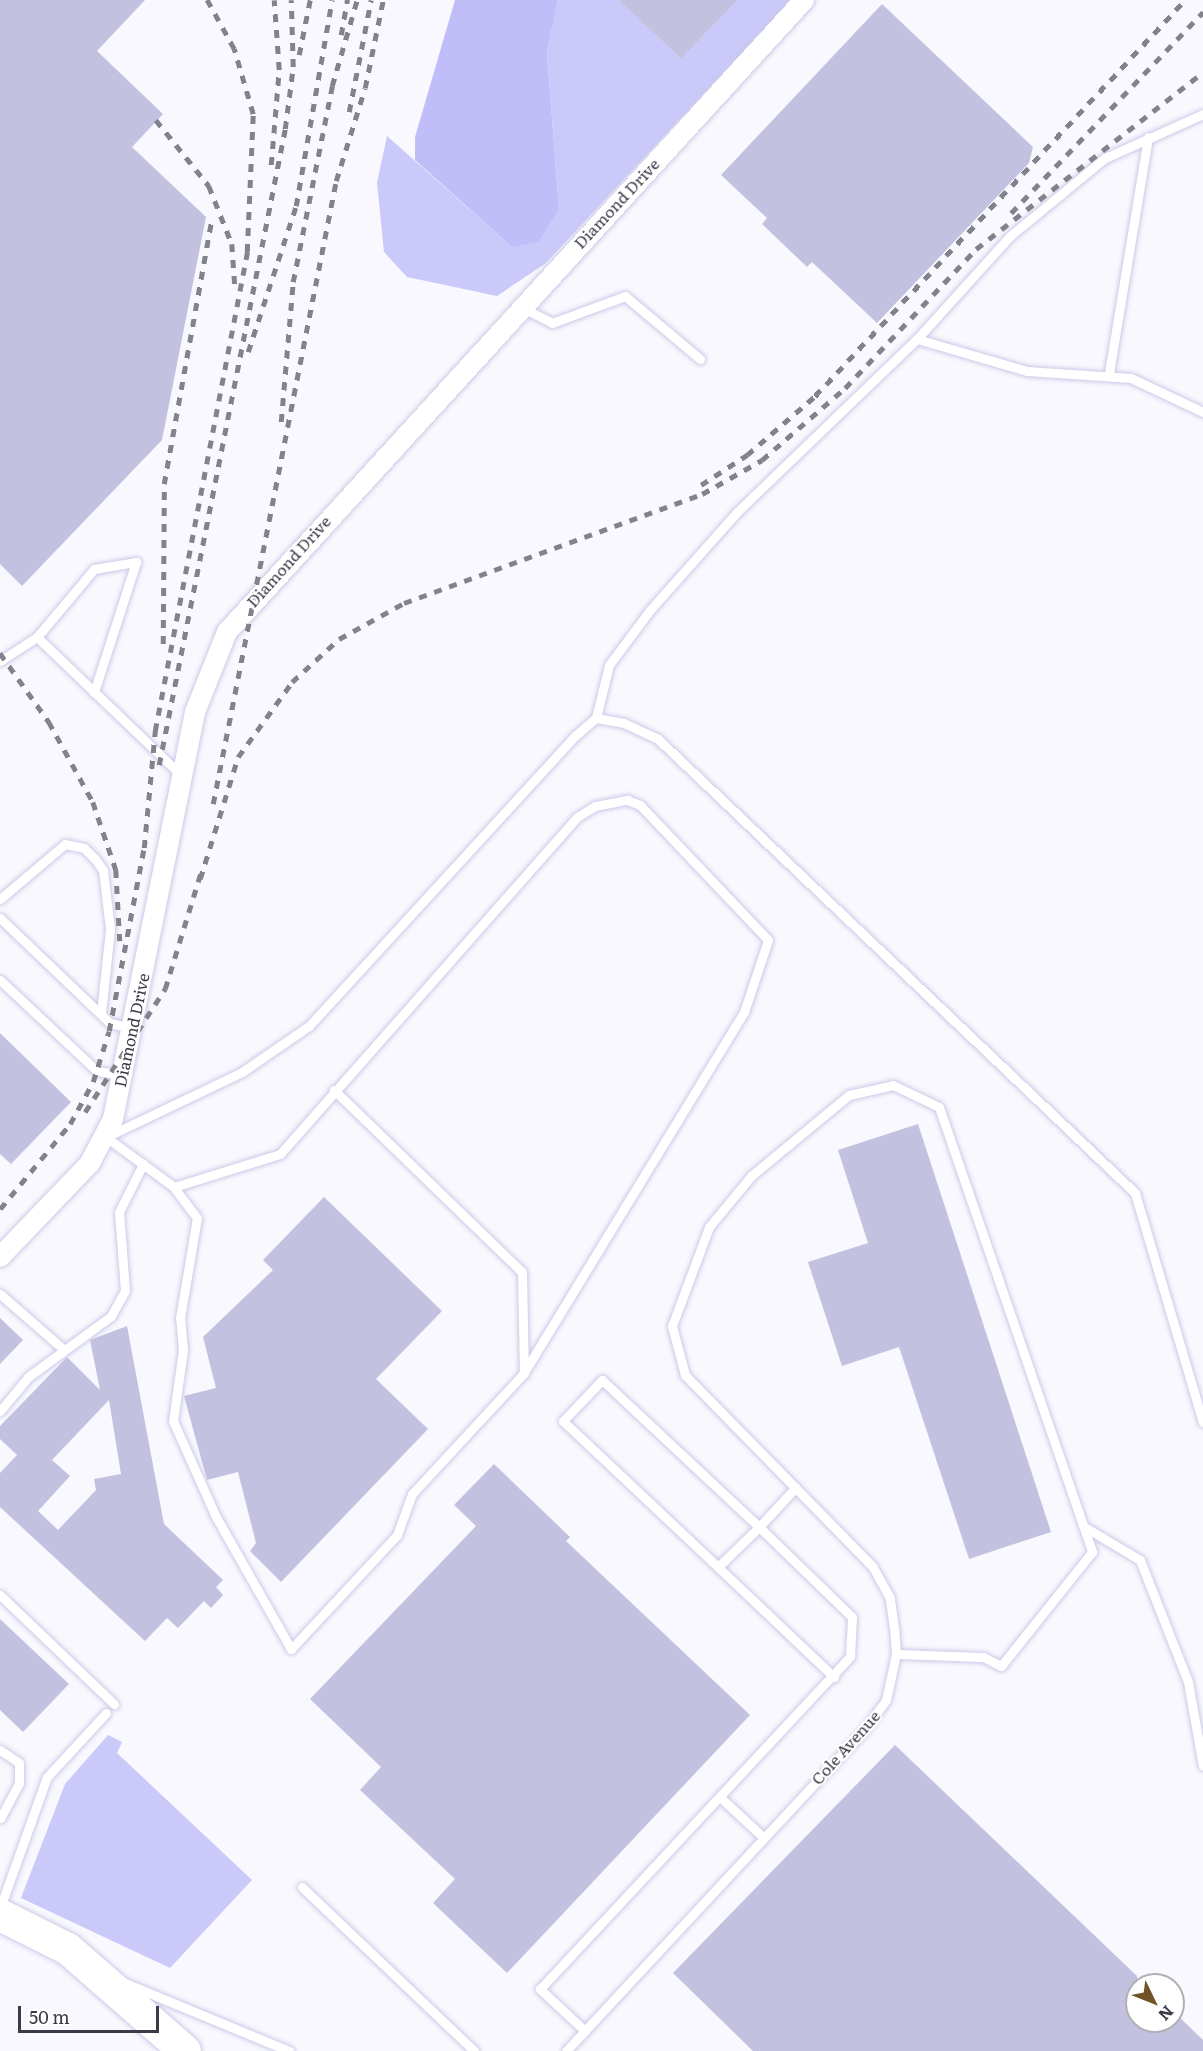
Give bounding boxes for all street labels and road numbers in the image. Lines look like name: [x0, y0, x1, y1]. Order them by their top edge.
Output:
street label: Diamond Drive: [569, 154, 663, 252]
street label: Diamond Drive: [242, 511, 334, 611]
street label: Diamond Drive: [110, 971, 152, 1089]
street label: Cole Avenue: [807, 1706, 883, 1788]

